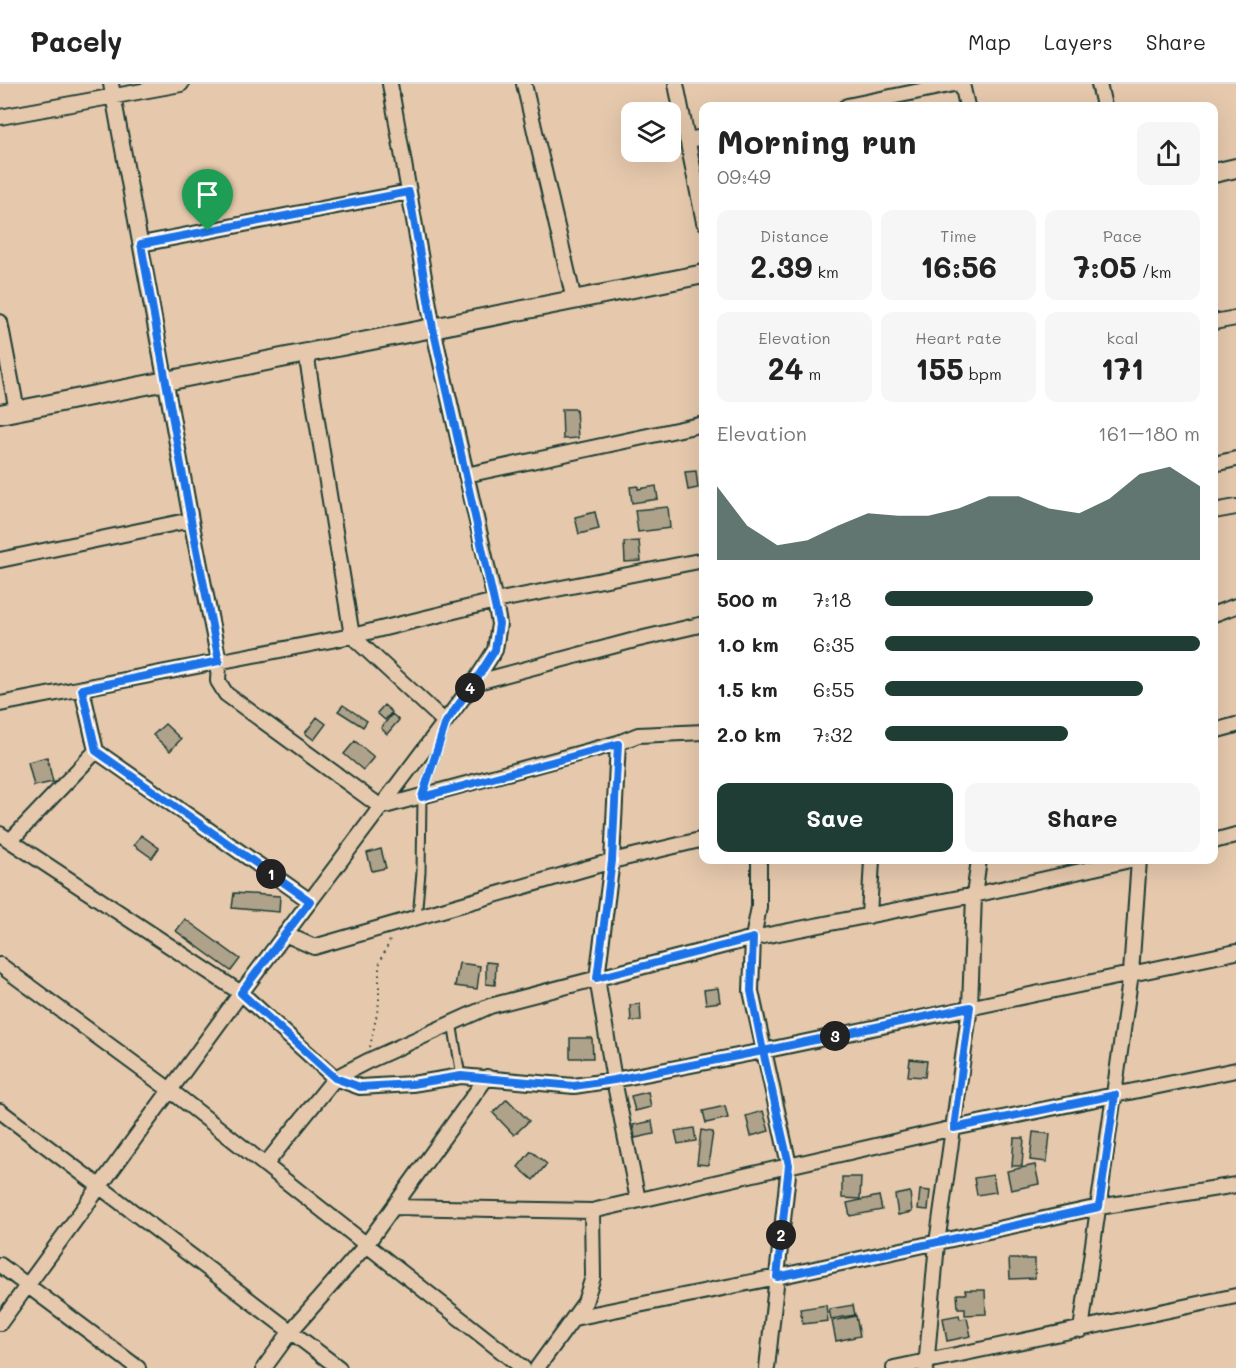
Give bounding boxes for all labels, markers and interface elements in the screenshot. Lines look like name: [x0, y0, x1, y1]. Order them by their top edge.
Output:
text: Pacely: [30, 23, 122, 59]
text: Map: [968, 28, 1011, 55]
text: Layers: [1044, 28, 1113, 55]
text: Share: [1146, 28, 1206, 55]
map controls: [621, 102, 681, 162]
button: layers: [621, 102, 681, 162]
text: Morning run: [717, 119, 917, 162]
button: share: [1137, 122, 1200, 185]
text: 09:49: [717, 163, 771, 189]
pin: [182, 169, 233, 231]
icon: arrive: [191, 178, 224, 211]
text: Distance: [760, 225, 829, 246]
text: Time: [940, 225, 977, 246]
text: Pace: [1103, 225, 1142, 246]
text: 2.39: [750, 246, 812, 286]
text: 16:56: [920, 246, 997, 286]
text: 7:05: [1074, 246, 1137, 286]
text: km: [812, 261, 839, 282]
text: /km: [1137, 261, 1171, 282]
text: Elevation: [759, 327, 830, 348]
text: Heart rate: [915, 327, 1002, 348]
text: kcal: [1107, 327, 1138, 348]
text: 24: [768, 348, 803, 388]
text: 155: [915, 348, 964, 388]
text: 171: [1101, 348, 1144, 388]
text: m: [803, 363, 821, 384]
text: bpm: [964, 363, 1002, 384]
text: Elevation: [717, 420, 807, 446]
text: 161–180 m: [1098, 420, 1200, 446]
text: 500 m: [717, 586, 777, 612]
text: 7:18: [813, 586, 851, 612]
text: 1.0 km: [717, 631, 779, 657]
text: 6:35: [813, 631, 855, 657]
pin: 4: [455, 673, 485, 703]
text: 1.5 km: [717, 676, 778, 702]
text: 6:55: [813, 676, 855, 702]
text: 4: [465, 677, 475, 698]
text: 2.0 km: [717, 721, 781, 747]
text: 7:32: [813, 721, 853, 747]
button: Save: [717, 783, 953, 852]
button: Share: [965, 783, 1200, 852]
pin: 1: [256, 859, 286, 889]
text: 1: [267, 863, 275, 884]
pin: 3: [820, 1021, 850, 1051]
text: 3: [830, 1025, 840, 1046]
pin: 2: [766, 1220, 796, 1250]
text: 2: [777, 1224, 785, 1245]

